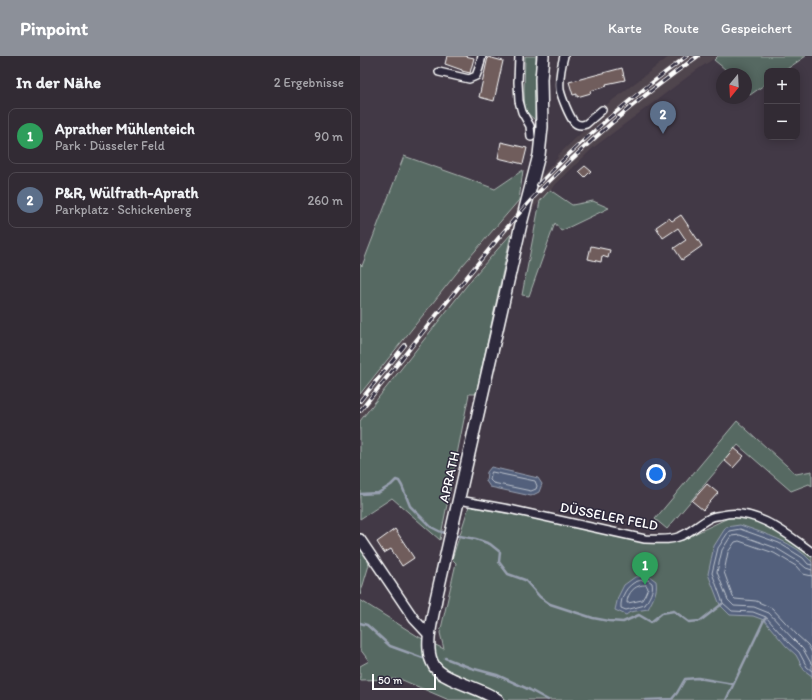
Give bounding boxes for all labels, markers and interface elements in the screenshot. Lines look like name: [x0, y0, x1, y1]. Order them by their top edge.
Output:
text: Pinpoint: [20, 17, 88, 40]
text: Karte: [608, 20, 642, 37]
text: Route: [664, 20, 699, 37]
text: Gespeichert: [721, 20, 792, 37]
north arrow: [716, 68, 752, 104]
map controls: [764, 68, 800, 140]
button: +: [764, 68, 800, 104]
text: In der Nähe: [16, 72, 101, 92]
text: 2 Ergebnisse: [274, 75, 344, 90]
pin: 2: [650, 101, 676, 134]
button: −: [764, 104, 800, 140]
text: Aprather Mühlenteich: [55, 120, 195, 138]
text: 1: [27, 129, 33, 144]
text: 90 m: [314, 129, 343, 144]
text: Park · Düsseler Feld: [55, 138, 165, 153]
text: P&R, Wülfrath-Aprath: [55, 184, 198, 202]
text: 2: [27, 193, 33, 208]
text: 260 m: [307, 193, 343, 208]
text: Parkplatz · Schickenberg: [55, 202, 192, 217]
street label: APRATH: [435, 450, 464, 504]
your location: [646, 464, 666, 484]
street label: DÜSSELER FELD: [558, 499, 660, 534]
pin: 1: [632, 552, 658, 585]
scale bar: [372, 672, 436, 691]
text: 50 m: [378, 674, 402, 687]

